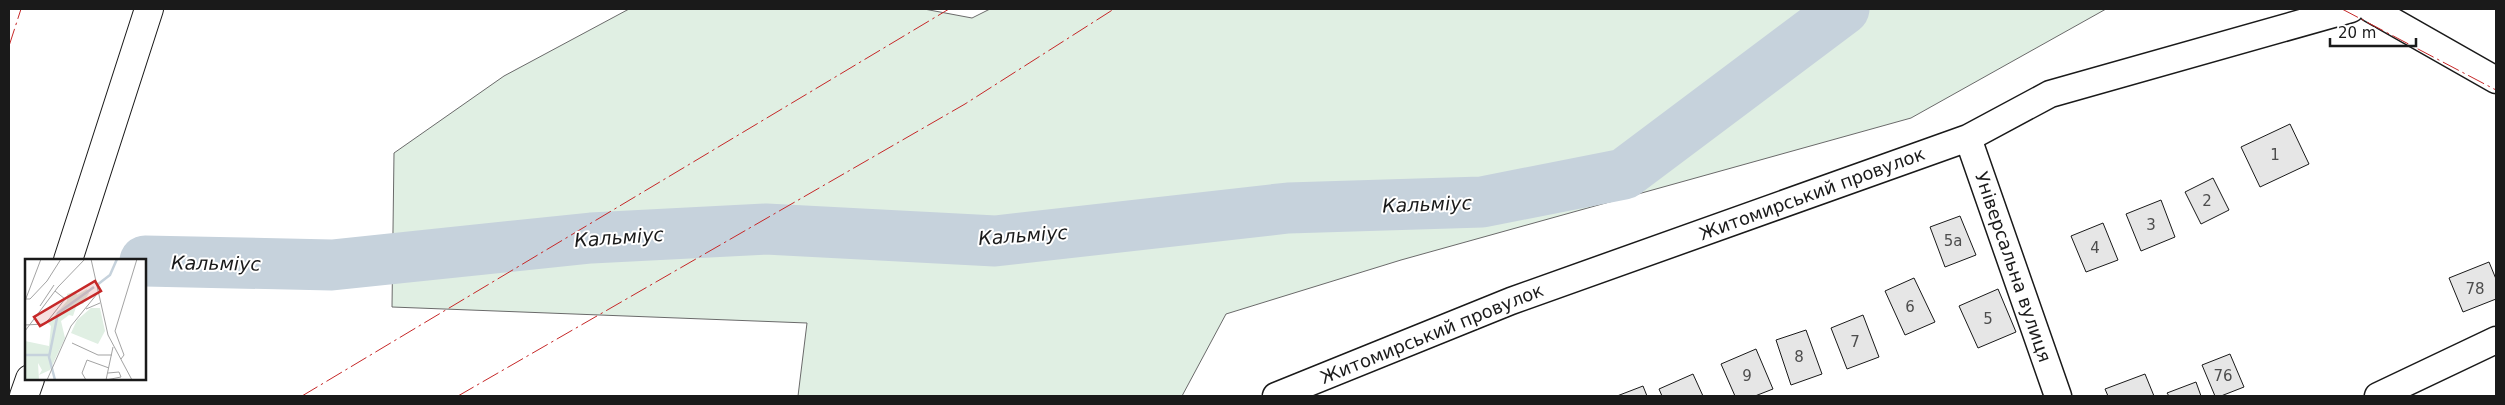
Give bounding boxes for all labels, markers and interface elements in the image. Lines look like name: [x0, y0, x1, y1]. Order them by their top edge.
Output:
scale bar: [2330, 15, 2416, 47]
text: 20 m: [2338, 24, 2376, 42]
street label: Житомирський провулок: [1696, 143, 1928, 244]
house number: 1: [2270, 146, 2280, 164]
street label: Універсальна вулиця: [1971, 169, 2056, 365]
water label: Кальміус: [1382, 191, 1473, 217]
house number: 2: [2202, 192, 2212, 210]
house number: 3: [2146, 216, 2156, 234]
water label: Кальміус: [977, 221, 1069, 249]
water label: Кальміус: [573, 223, 665, 251]
house number: 5а: [1944, 232, 1962, 250]
house number: 4: [2090, 239, 2100, 257]
water label: Кальміус: [171, 251, 262, 275]
inset map: [25, 259, 146, 380]
street label: Житомирський провулок: [1317, 279, 1546, 388]
house number: 78: [2465, 280, 2485, 298]
house number: 6: [1905, 298, 1915, 316]
house number: 5: [1983, 310, 1993, 328]
house number: 7: [1850, 333, 1860, 351]
house number: 8: [1794, 348, 1804, 366]
house number: 9: [1742, 367, 1752, 385]
house number: 76: [2213, 367, 2233, 385]

